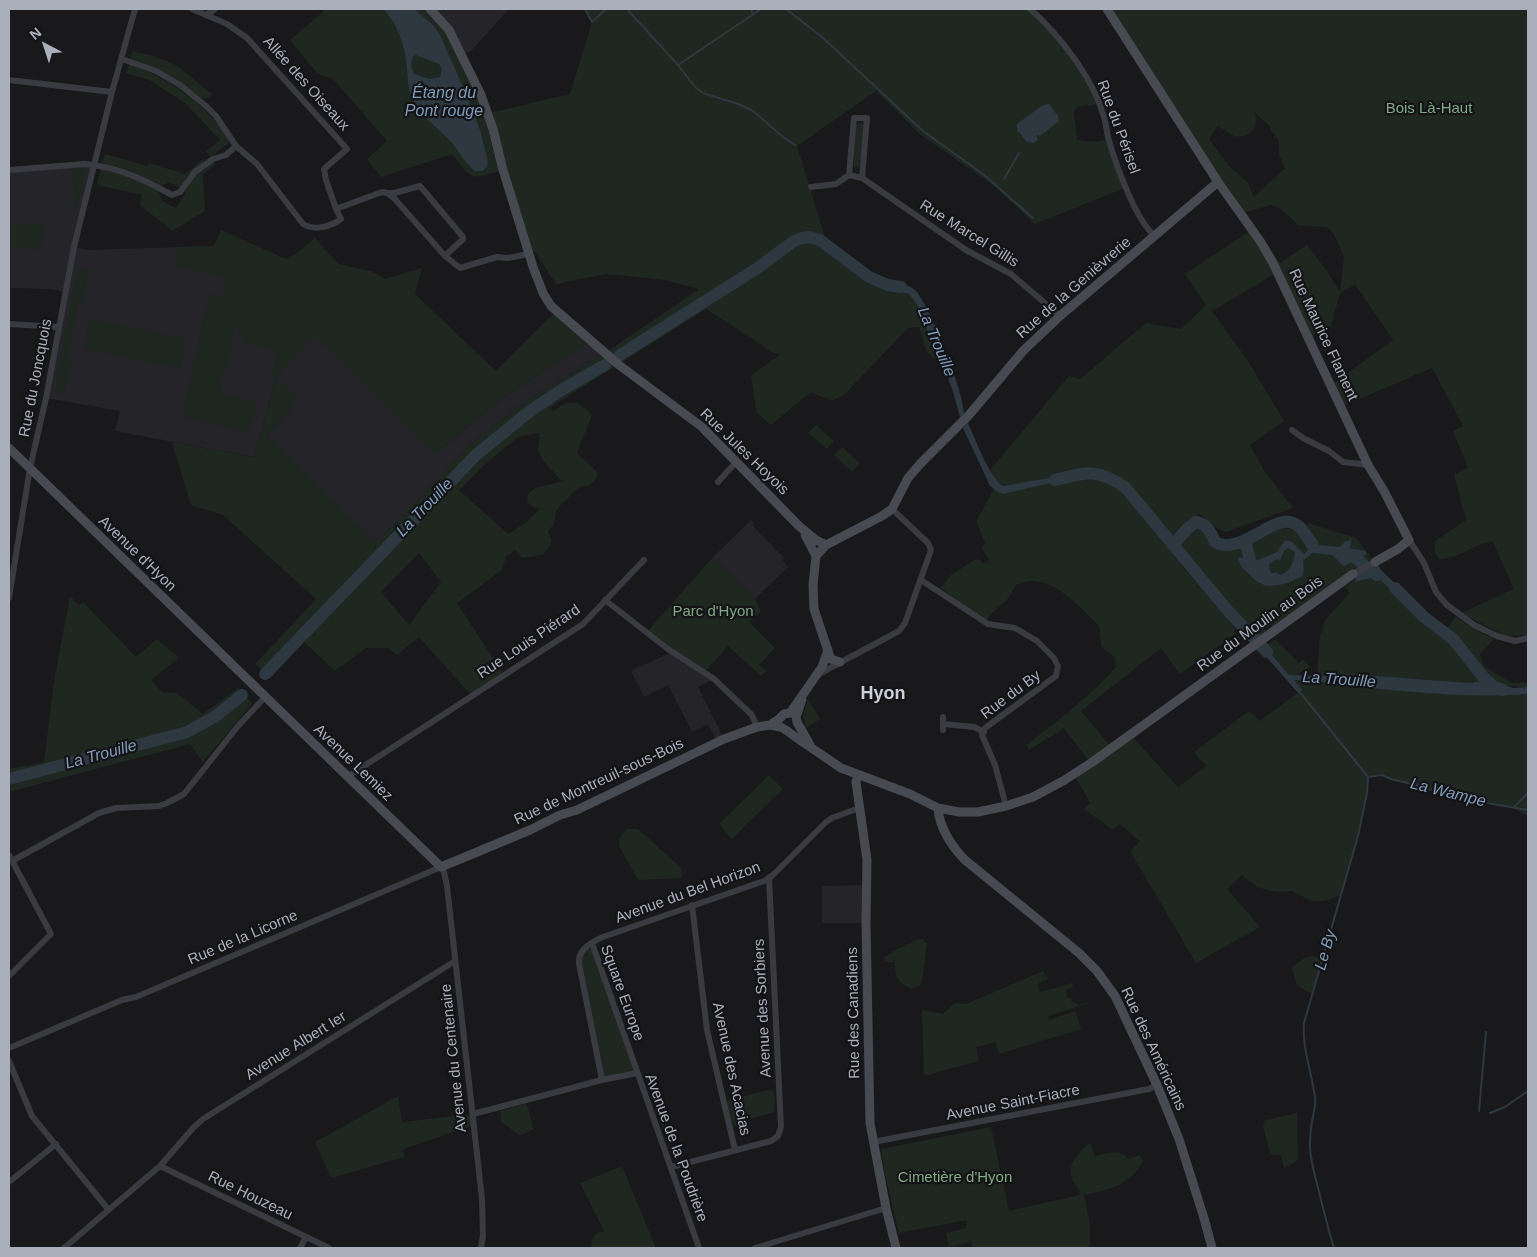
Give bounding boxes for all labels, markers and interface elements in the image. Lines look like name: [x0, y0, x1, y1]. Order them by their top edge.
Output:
north arrow: [20, 20, 70, 70]
text: N: [26, 24, 44, 43]
street label: Allée des Oiseaux: [259, 33, 353, 135]
street label: Rue du Périsel: [1093, 78, 1143, 176]
water label: Étang du Pont rouge: [405, 84, 483, 122]
park label: Bois Là-Haut: [1386, 100, 1472, 118]
street label: Rue Marcel Gillis: [916, 196, 1022, 272]
street label: Rue de la Genièvrerie: [1013, 233, 1135, 343]
street label: Rue Maurice Flament: [1285, 266, 1361, 404]
water label: La Trouille: [913, 304, 959, 380]
street label: Rue du Joncquois: [16, 317, 56, 439]
street label: Rue Jules Hoyois: [696, 405, 792, 499]
water label: La Trouille: [393, 475, 457, 541]
street label: Avenue d'Hyon: [94, 512, 180, 596]
street label: Rue du Moulin au Bois: [1194, 572, 1326, 676]
street label: Rue Louis Piérard: [474, 601, 584, 683]
park label: Parc d'Hyon: [672, 603, 754, 621]
street label: Rue du By: [978, 667, 1044, 723]
water label: La Trouille: [1302, 668, 1376, 692]
district label: Hyon: [860, 683, 906, 705]
street label: Avenue Lemiez: [310, 721, 396, 805]
street label: Rue de Montreuil-sous-Bois: [511, 735, 687, 829]
water label: La Trouille: [63, 736, 139, 774]
water label: La Wampe: [1408, 774, 1488, 812]
street label: Avenue du Bel Horizon: [613, 858, 763, 928]
street label: Rue de la Licorne: [185, 907, 301, 969]
water label: Le By: [1311, 928, 1341, 972]
street label: Avenue des Sorbiers: [750, 938, 776, 1078]
street label: Square Europe: [596, 943, 648, 1043]
street label: Rue des Canadiens: [844, 947, 864, 1079]
street label: Avenue du Centenaire: [437, 983, 471, 1133]
street label: Rue des Américains: [1116, 984, 1190, 1114]
street label: Avenue des Acacias: [708, 1001, 754, 1137]
street label: Avenue Albert Ier: [242, 1008, 350, 1084]
street label: Avenue de la Poudrière: [641, 1071, 711, 1225]
street label: Avenue Saint-Fiacre: [945, 1081, 1081, 1125]
street label: Rue Houzeau: [205, 1168, 295, 1224]
park label: Cimetière d'Hyon: [898, 1169, 1012, 1187]

